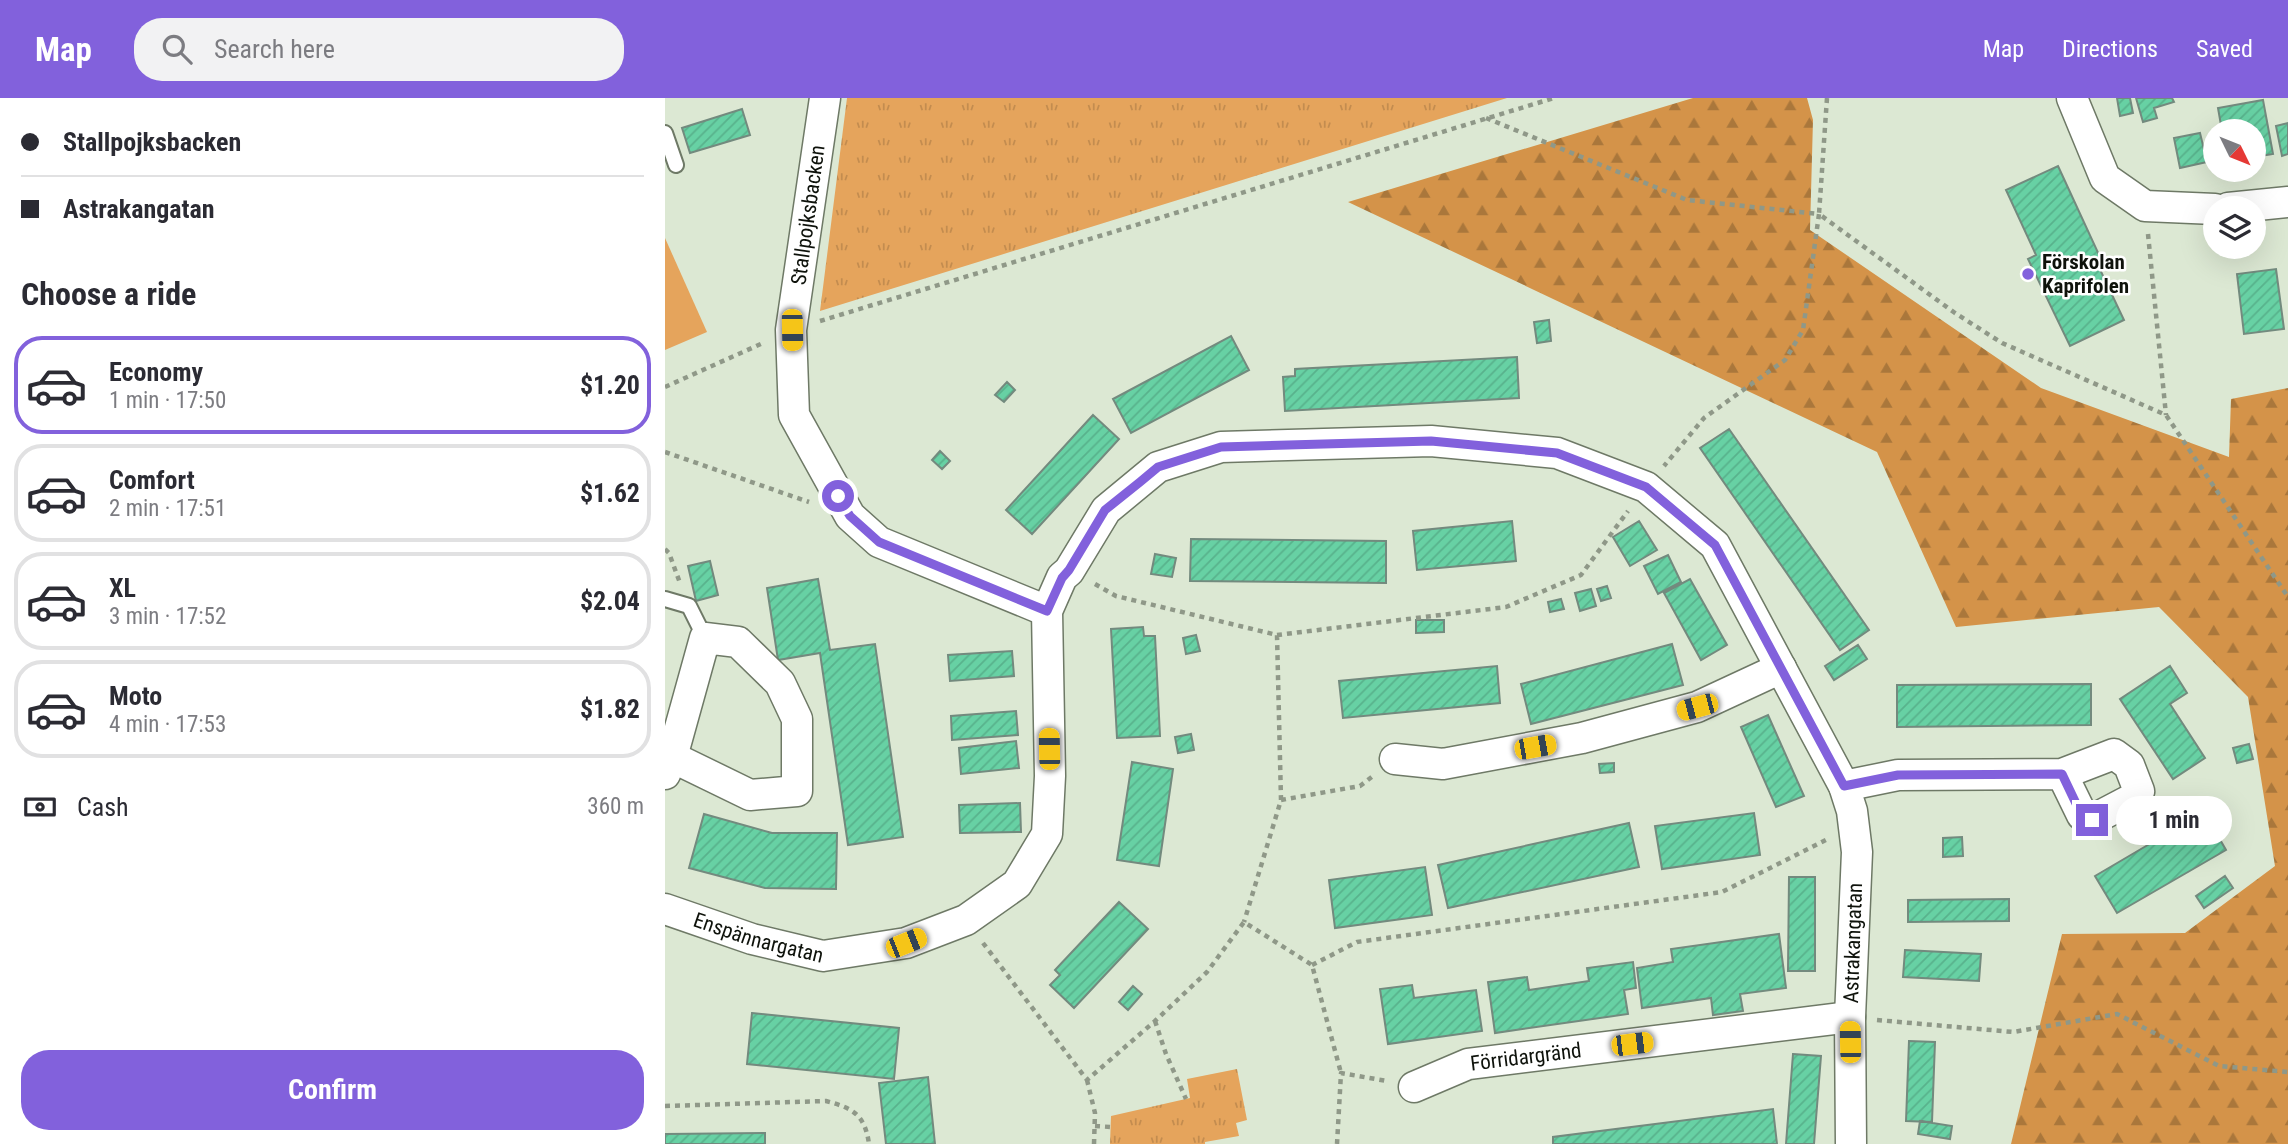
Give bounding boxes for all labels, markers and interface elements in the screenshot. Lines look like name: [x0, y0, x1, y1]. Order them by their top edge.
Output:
search box: [134, 18, 624, 81]
text: Map: [35, 30, 92, 69]
icon: search: [158, 30, 196, 68]
text: Search here: [214, 34, 335, 64]
text: Map: [1983, 35, 2024, 63]
text: Directions: [2062, 35, 2158, 63]
text: Saved: [2196, 35, 2253, 63]
north arrow: [2203, 119, 2266, 182]
map controls: [2203, 119, 2266, 259]
text: Stallpojksbacken: [63, 127, 241, 157]
street label: Stallpojksbacken: [786, 144, 830, 286]
text: Astrakangatan: [63, 194, 215, 224]
button: layers: [2203, 196, 2266, 259]
place label: Förskolan Kaprifolen: [2042, 250, 2129, 298]
marker: Förskolan Kaprifolen: [2020, 266, 2036, 282]
text: Choose a ride: [21, 275, 196, 313]
car: [782, 309, 803, 351]
icon: car: [25, 354, 88, 417]
text: Economy: [109, 357, 203, 387]
text: $1.20: [580, 370, 640, 400]
text: 1 min · 17:50: [109, 387, 226, 414]
icon: car: [25, 462, 88, 525]
text: Comfort: [109, 465, 195, 495]
text: $1.62: [580, 478, 640, 508]
route start: [822, 480, 854, 512]
text: 2 min · 17:51: [109, 495, 226, 522]
icon: car: [25, 570, 88, 633]
text: XL: [109, 573, 136, 603]
text: $2.04: [580, 586, 640, 616]
text: 3 min · 17:52: [109, 603, 226, 630]
icon: car: [25, 678, 88, 741]
text: Moto: [109, 681, 162, 711]
car: [1674, 691, 1721, 723]
text: $1.82: [580, 694, 640, 724]
text: 4 min · 17:53: [109, 711, 226, 738]
car: [1039, 728, 1060, 770]
car: [1513, 733, 1558, 761]
icon: cash: [21, 788, 59, 826]
text: Cash: [77, 792, 129, 822]
text: 360 m: [587, 793, 644, 820]
callout: 1 min: [2117, 796, 2232, 844]
route end: [2076, 804, 2108, 836]
text: 1 min: [2148, 807, 2200, 834]
street label: Astrakangatan: [1839, 882, 1867, 1004]
street label: Enspännargatan: [690, 908, 826, 968]
car: [883, 925, 930, 961]
car: [1840, 1021, 1861, 1063]
car: [1610, 1031, 1655, 1057]
street label: Förridargränd: [1469, 1038, 1583, 1076]
button: Confirm: [21, 1050, 644, 1130]

